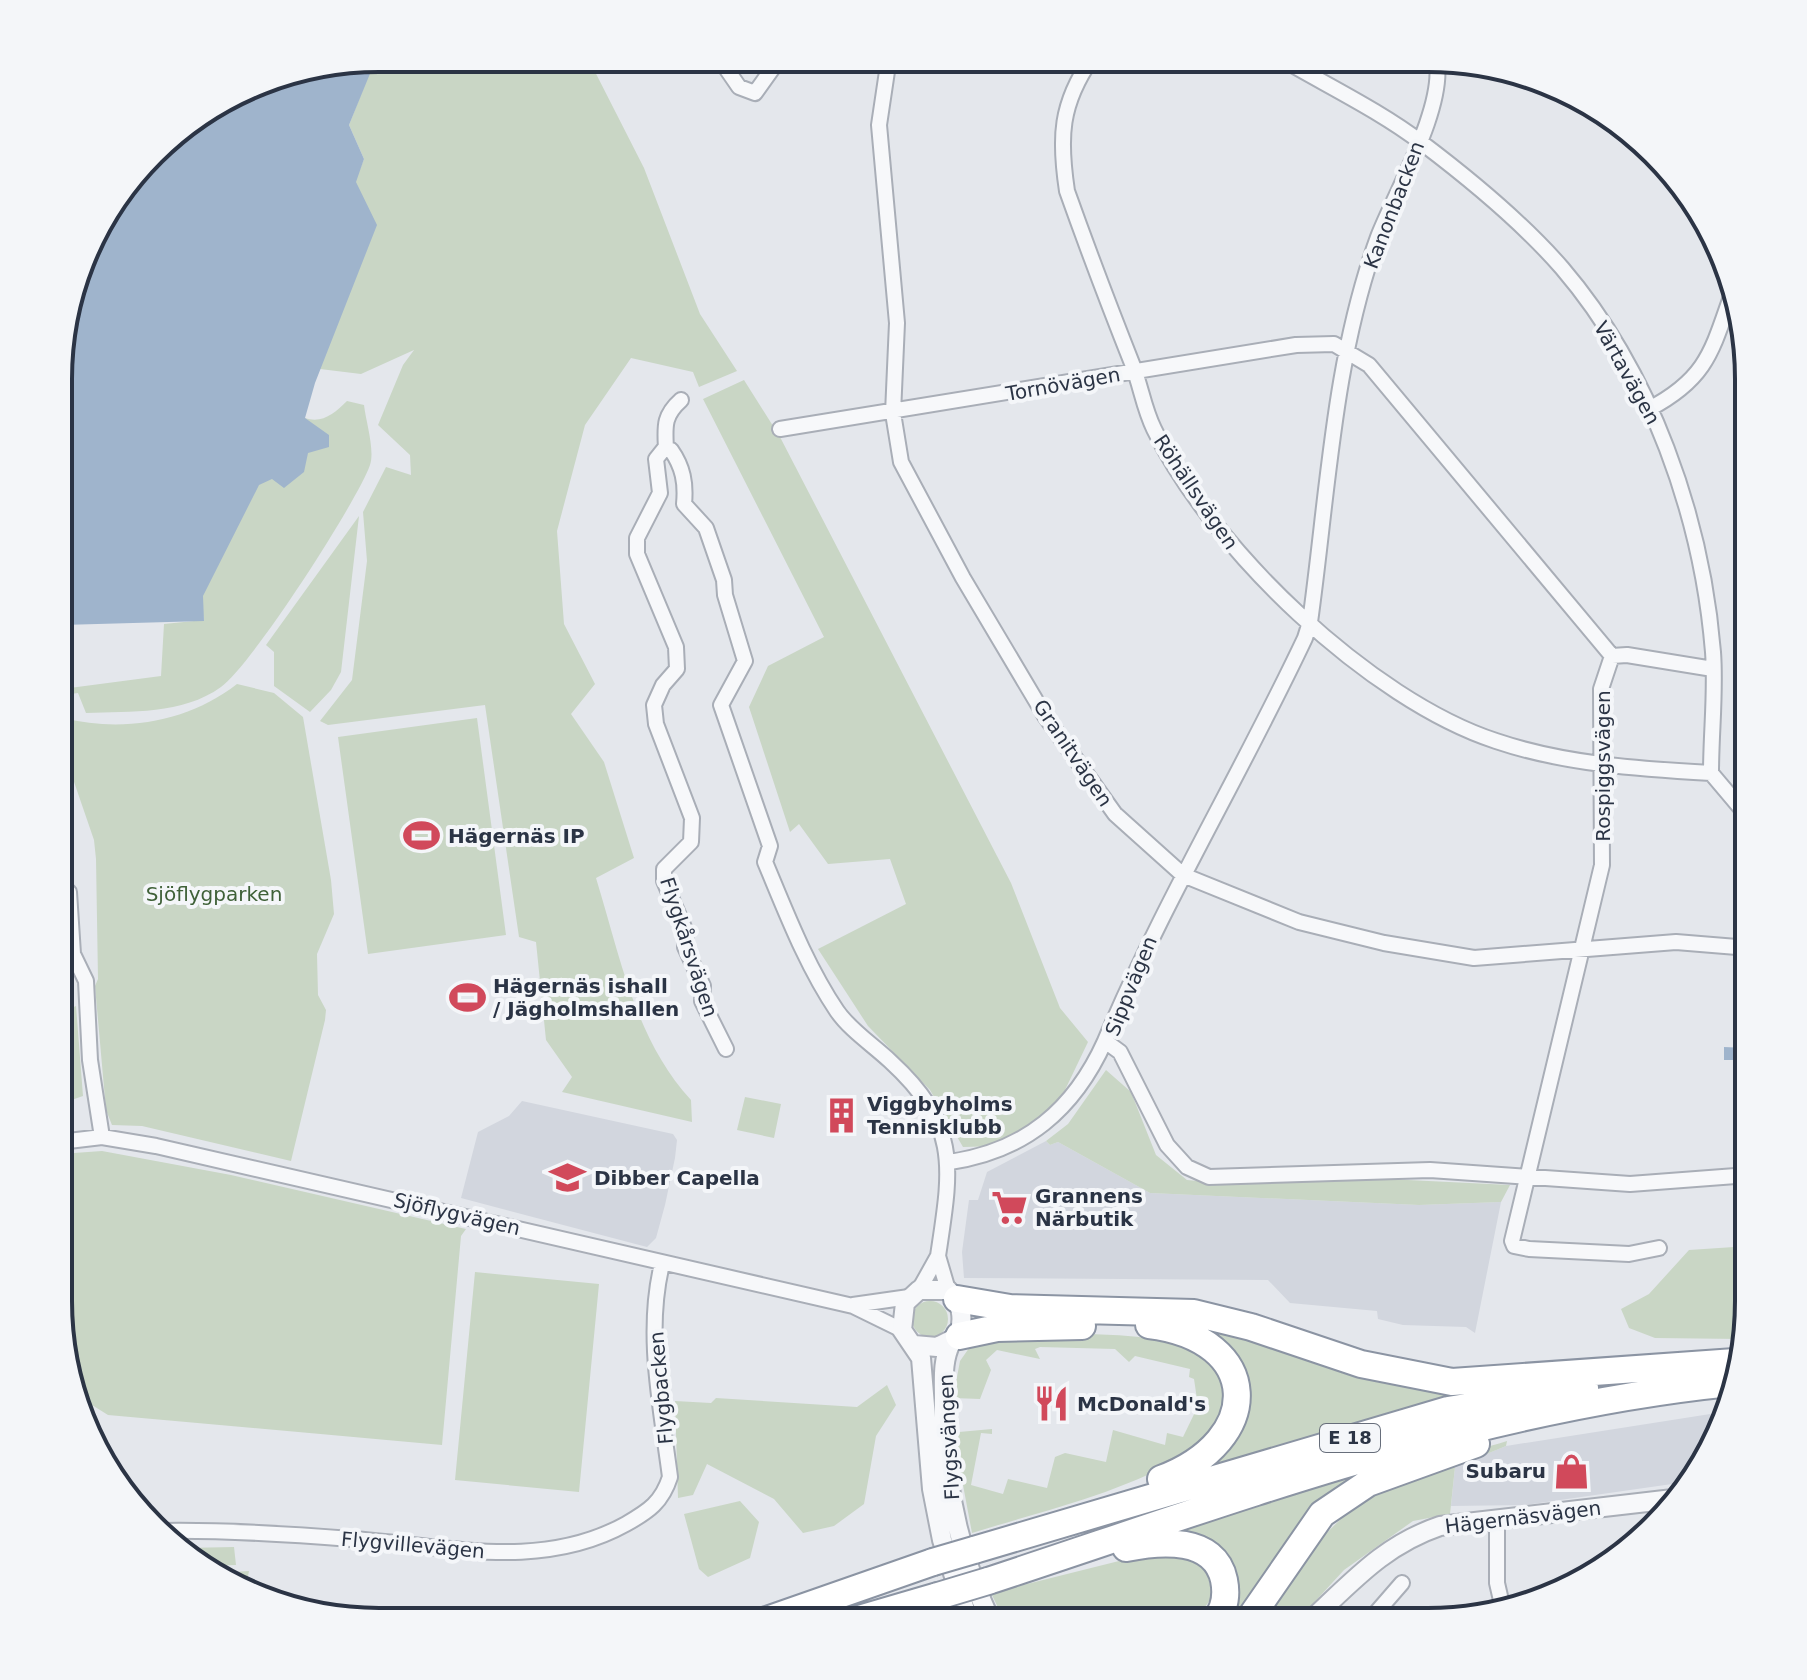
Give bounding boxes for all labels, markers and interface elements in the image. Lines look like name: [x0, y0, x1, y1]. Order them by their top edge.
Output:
street label: Kanonbacken: [1359, 138, 1429, 272]
street label: Värtavägen: [1589, 317, 1665, 429]
street label: Tornövägen: [1003, 362, 1122, 406]
street label: Röhällsvägen: [1149, 430, 1243, 554]
street label: Rospiggsvägen: [1591, 690, 1615, 842]
street label: Granitvägen: [1028, 695, 1118, 811]
sports icon: Hägernäs IP: [403, 817, 441, 855]
place label: Hägernäs IP: [448, 824, 585, 848]
street label: Flygkårsvägen: [655, 874, 723, 1020]
park label: Sjöflygparken: [146, 882, 282, 906]
street label: Sippvägen: [1100, 933, 1162, 1039]
place label: Hägernäs ishall / Jägholmshallen: [493, 974, 679, 1021]
sports icon: Hägernäs ishall / Jägholmshallen: [448, 979, 486, 1017]
place label: Viggbyholms Tennisklubb: [867, 1092, 1013, 1139]
building icon: Viggbyholms Tennisklubb: [822, 1096, 860, 1134]
school or university icon: Dibber Capella: [549, 1159, 587, 1197]
place label: Dibber Capella: [594, 1166, 760, 1190]
place label: Grannens Närbutik: [1035, 1184, 1143, 1231]
street label: Sjöflygvägen: [391, 1188, 523, 1240]
supermarket icon: Grannens Närbutik: [990, 1188, 1028, 1226]
street label: Flygbacken: [644, 1330, 678, 1446]
street label: Flygsvängen: [934, 1373, 964, 1501]
restaurant icon: McDonald's: [1032, 1385, 1070, 1423]
place label: McDonald's: [1077, 1392, 1206, 1416]
road number: E 18: [1320, 1424, 1380, 1452]
shop icon: Subaru: [1553, 1452, 1591, 1490]
place label: Subaru: [1465, 1459, 1546, 1483]
street label: Hägernäsvägen: [1443, 1496, 1603, 1538]
street label: Flygvillevägen: [340, 1527, 486, 1563]

